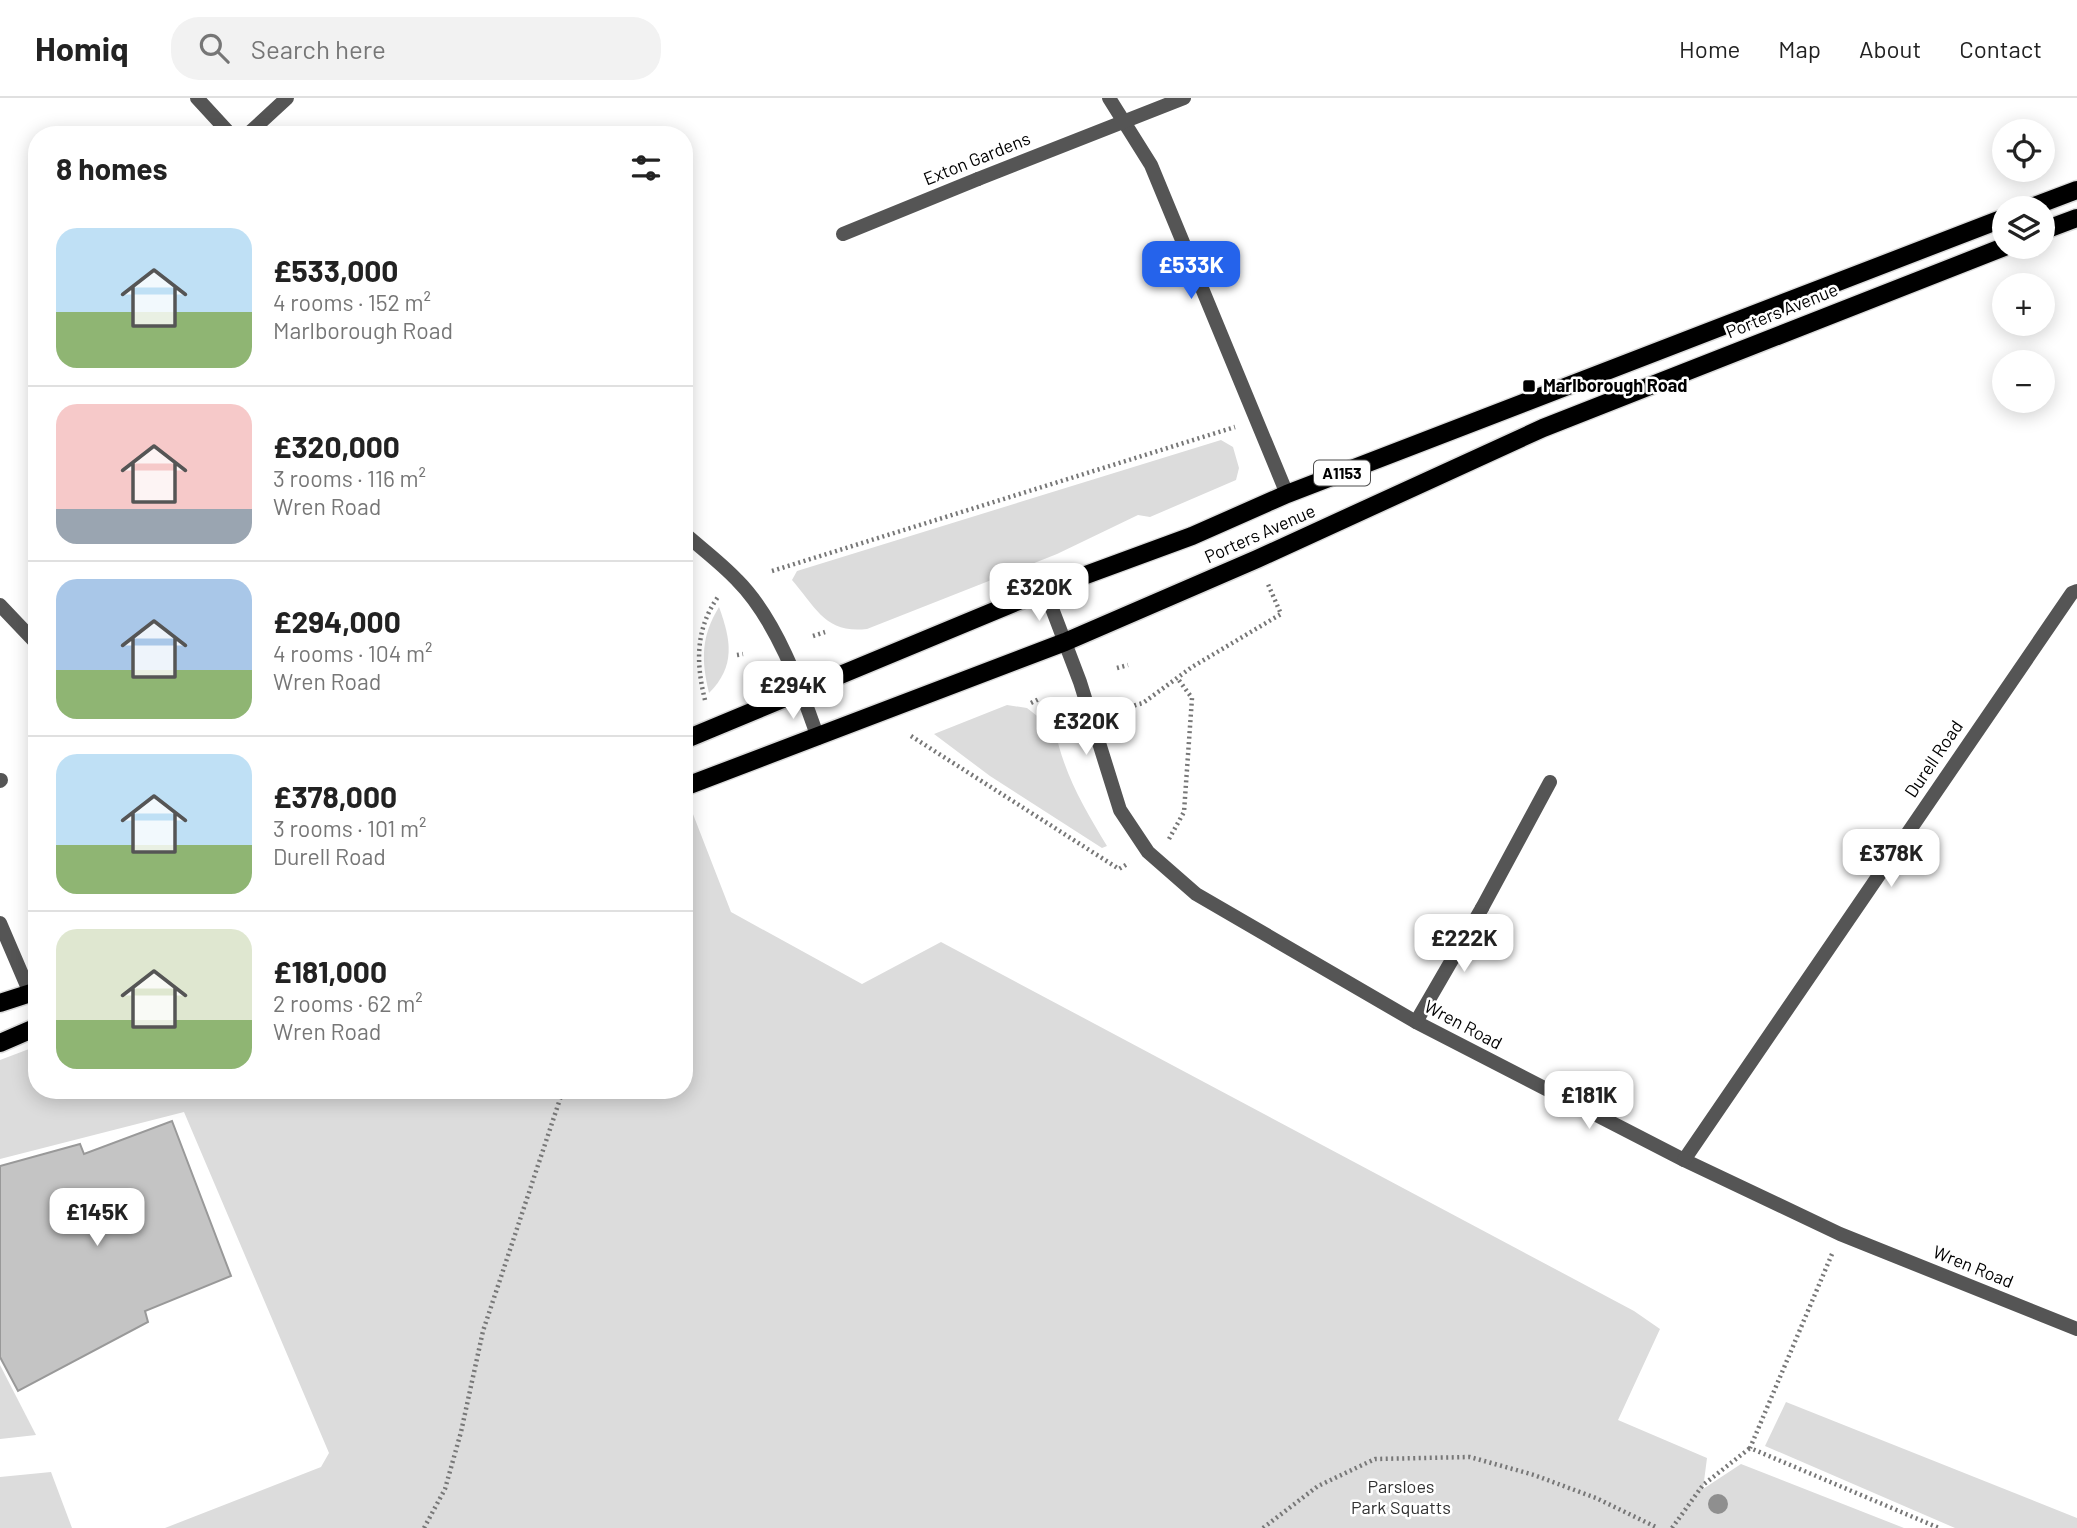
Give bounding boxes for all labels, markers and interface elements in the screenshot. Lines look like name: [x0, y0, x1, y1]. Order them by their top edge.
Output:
search box: [171, 17, 661, 80]
text: Homiq: [35, 28, 129, 68]
icon: search: [195, 29, 233, 67]
text: Search here: [251, 33, 386, 64]
text: Home: [1679, 34, 1740, 63]
text: Map: [1778, 34, 1821, 63]
text: About: [1859, 34, 1921, 63]
text: Contact: [1959, 34, 2042, 63]
map controls: [1992, 119, 2055, 413]
button: locate: [1992, 119, 2055, 182]
street label: Exton Gardens: [920, 127, 1033, 189]
icon: filters: [627, 149, 665, 187]
text: 8 homes: [56, 150, 167, 186]
button: layers: [1992, 196, 2055, 259]
pin: £533K: [1142, 242, 1240, 301]
text: £533K: [1158, 250, 1224, 278]
text: £533,000: [273, 252, 398, 288]
icon: home: [112, 256, 196, 340]
button: +: [1992, 273, 2055, 336]
street label: Porters Avenue: [1722, 278, 1841, 343]
text: 4 rooms · 152 m²: [273, 288, 431, 316]
text: Marlborough Road: [273, 316, 453, 344]
button: −: [1992, 350, 2055, 413]
place label: Marlborough Road: [1543, 374, 1687, 396]
marker: Marlborough Road: [1521, 378, 1537, 394]
text: £320,000: [273, 428, 400, 464]
icon: home: [112, 432, 196, 516]
road number: A1153: [1314, 460, 1370, 486]
text: 3 rooms · 116 m²: [273, 464, 426, 492]
text: Wren Road: [273, 492, 381, 520]
street label: Porters Avenue: [1201, 499, 1318, 567]
pin: £320K: [990, 564, 1088, 623]
text: £320K: [1006, 572, 1072, 600]
text: £294,000: [273, 603, 401, 639]
icon: home: [112, 607, 196, 691]
text: 4 rooms · 104 m²: [273, 639, 433, 667]
pin: £294K: [744, 662, 842, 721]
text: Wren Road: [273, 667, 381, 695]
text: £294K: [759, 670, 827, 698]
pin: £320K: [1037, 698, 1135, 757]
text: £320K: [1053, 706, 1119, 734]
street label: Durell Road: [1899, 716, 1967, 801]
text: £378,000: [273, 778, 397, 814]
icon: home: [112, 782, 196, 866]
text: 3 rooms · 101 m²: [273, 814, 426, 842]
pin: £378K: [1842, 830, 1940, 889]
text: £378K: [1859, 838, 1923, 866]
text: Durell Road: [273, 842, 386, 870]
pin: £222K: [1415, 914, 1513, 974]
text: £222K: [1430, 923, 1498, 951]
text: £181,000: [273, 953, 387, 989]
icon: home: [112, 957, 196, 1041]
text: 2 rooms · 62 m²: [273, 989, 423, 1017]
street label: Wren Road: [1421, 994, 1506, 1054]
text: Wren Road: [273, 1017, 381, 1045]
pin: £181K: [1540, 1072, 1638, 1131]
text: £181K: [1561, 1080, 1617, 1108]
pin: £145K: [48, 1188, 146, 1248]
text: £145K: [66, 1197, 128, 1225]
street label: Wren Road: [1930, 1240, 2017, 1292]
park label: Parsloes Park Squatts: [1351, 1475, 1451, 1518]

